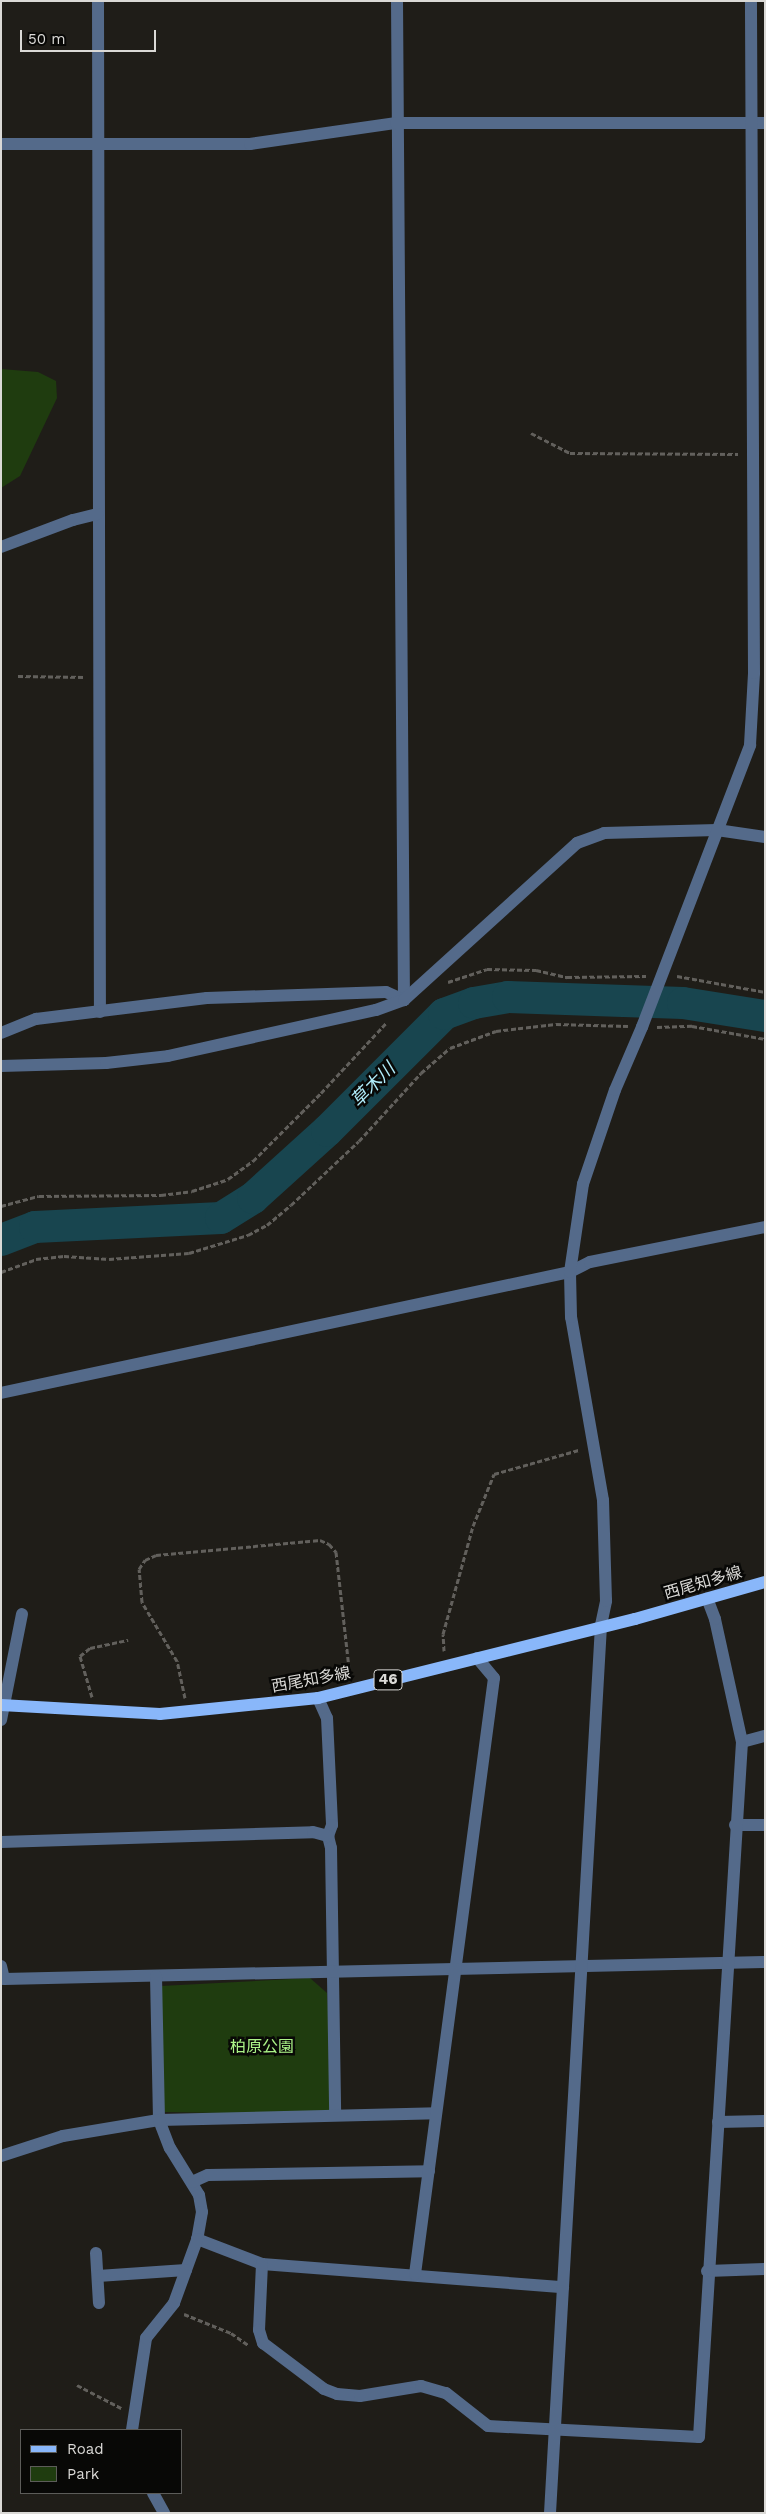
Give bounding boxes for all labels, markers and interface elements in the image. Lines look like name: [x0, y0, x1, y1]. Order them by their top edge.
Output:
scale bar: [22, 20, 159, 52]
text: 50 m: [28, 30, 65, 48]
water label: 草木川: [346, 1058, 400, 1112]
street label: 西尾知多線: [662, 1563, 744, 1603]
street label: 西尾知多線: [270, 1664, 352, 1696]
road number: 46: [373, 1668, 403, 1692]
park label: 柏原公園: [230, 2037, 294, 2057]
legend: [20, 2429, 182, 2494]
text: Road: [67, 2440, 104, 2458]
text: Park: [67, 2465, 99, 2483]

